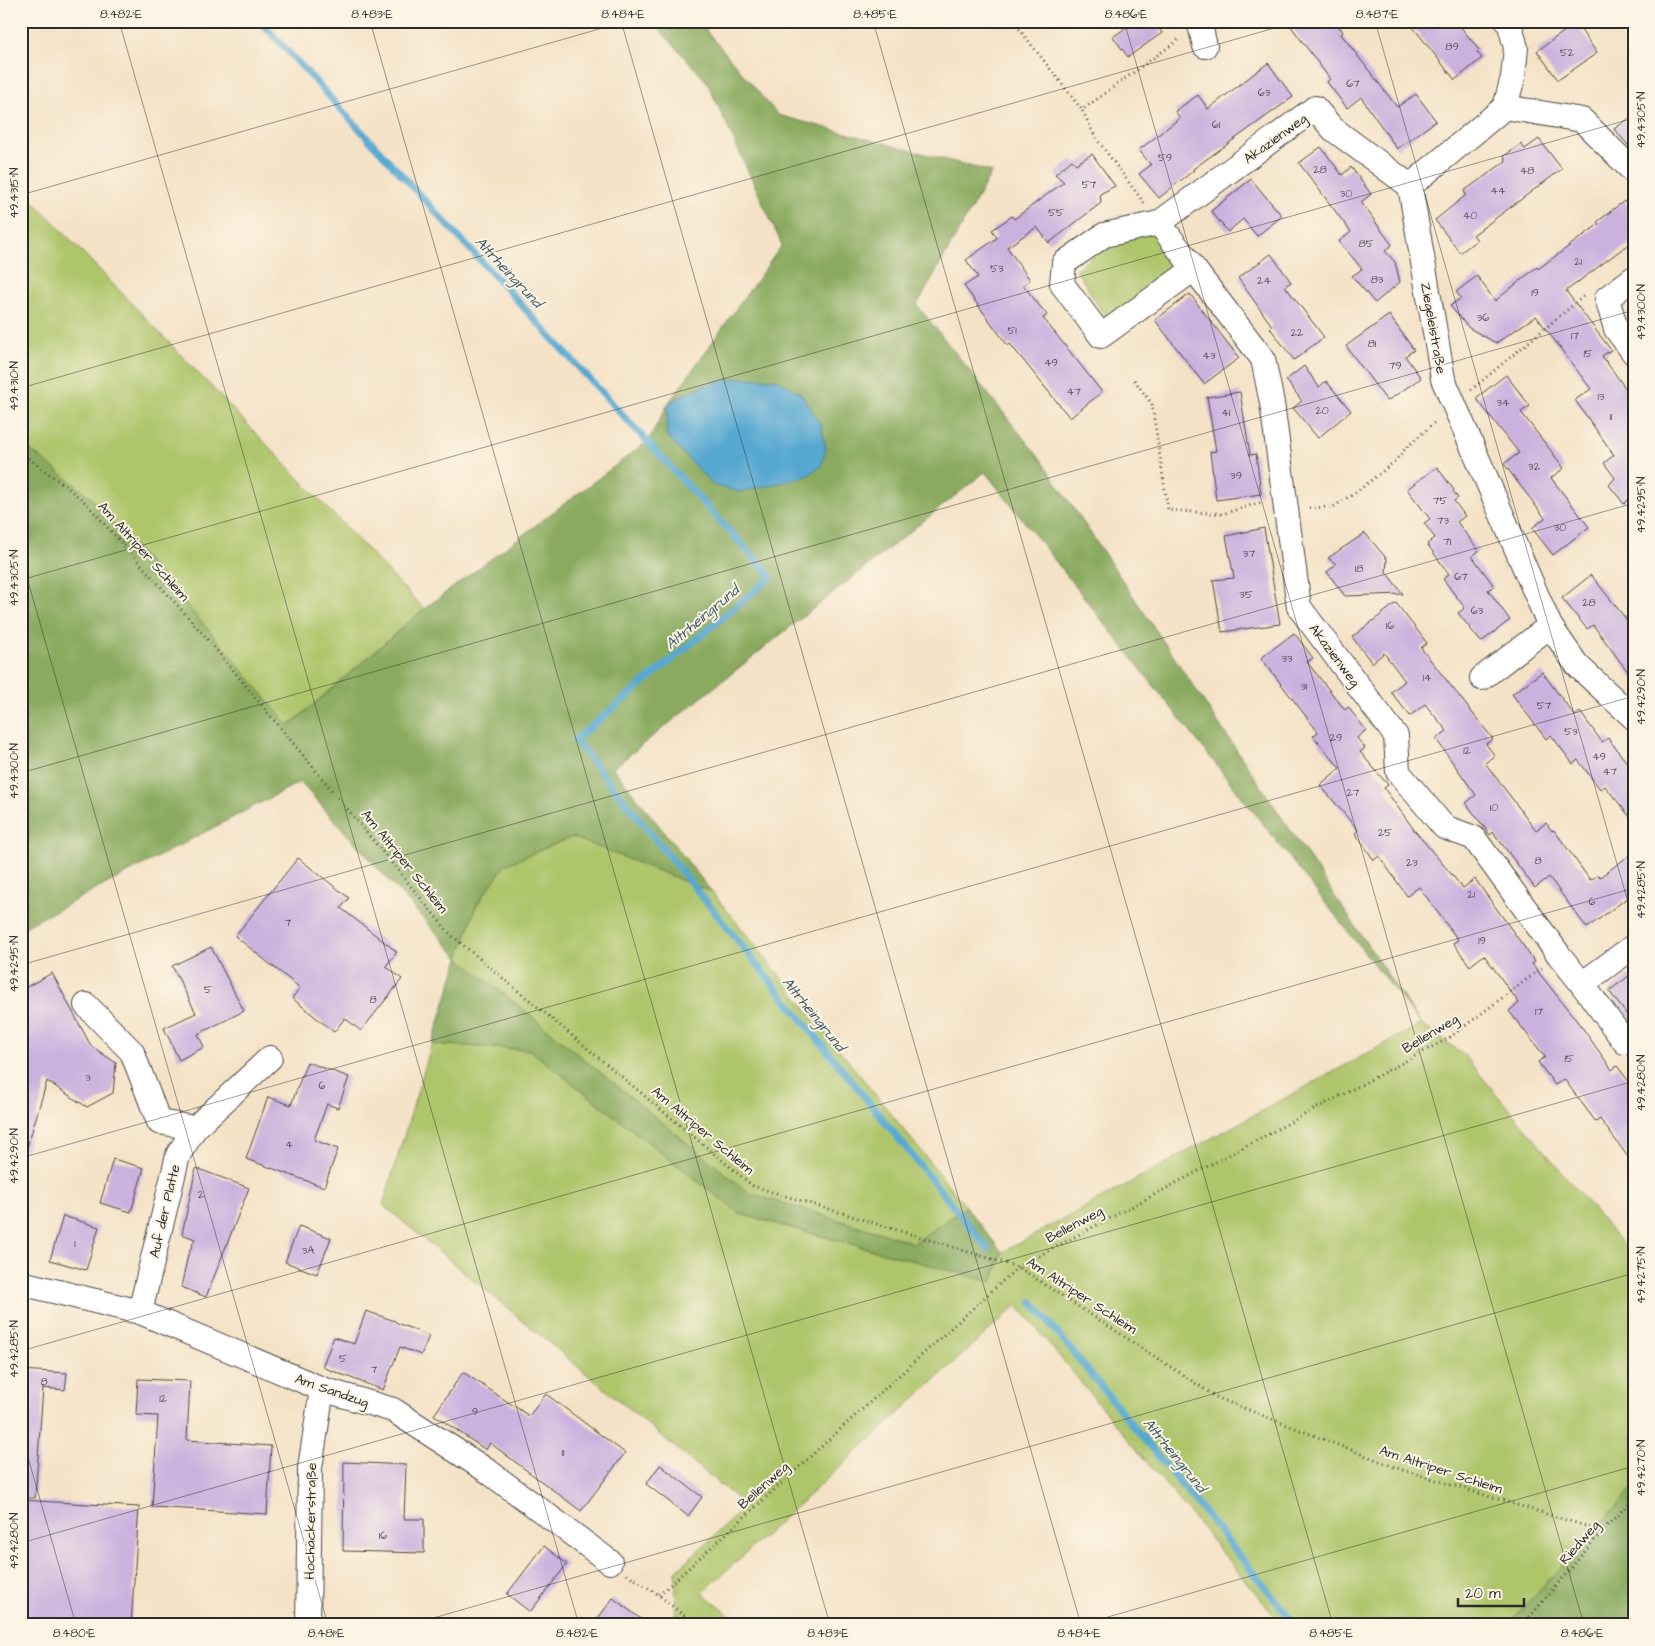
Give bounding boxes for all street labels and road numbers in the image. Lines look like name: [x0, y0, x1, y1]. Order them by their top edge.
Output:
street label: Akazienweg: [1240, 109, 1312, 169]
street label: Ziegeleistraße: [1415, 281, 1451, 376]
street label: Am Altriper Schleim: [93, 497, 194, 606]
street label: Akazienweg: [1304, 620, 1365, 691]
street label: Am Altriper Schleim: [356, 805, 452, 918]
street label: Bellenweg: [1399, 1009, 1463, 1059]
street label: Am Altriper Schleim: [647, 1082, 758, 1180]
street label: Auf der Platte: [145, 1162, 186, 1260]
street label: Bellenweg: [1042, 1201, 1107, 1248]
street label: Am Altriper Schleim: [1022, 1252, 1141, 1339]
street label: Am Sandzug: [292, 1369, 371, 1413]
street label: Am Altriper Schleim: [1377, 1441, 1505, 1499]
street label: Bellenweg: [734, 1457, 794, 1514]
street label: Hochäckerstraße: [300, 1462, 322, 1580]
street label: Riedweg: [1555, 1516, 1605, 1569]

